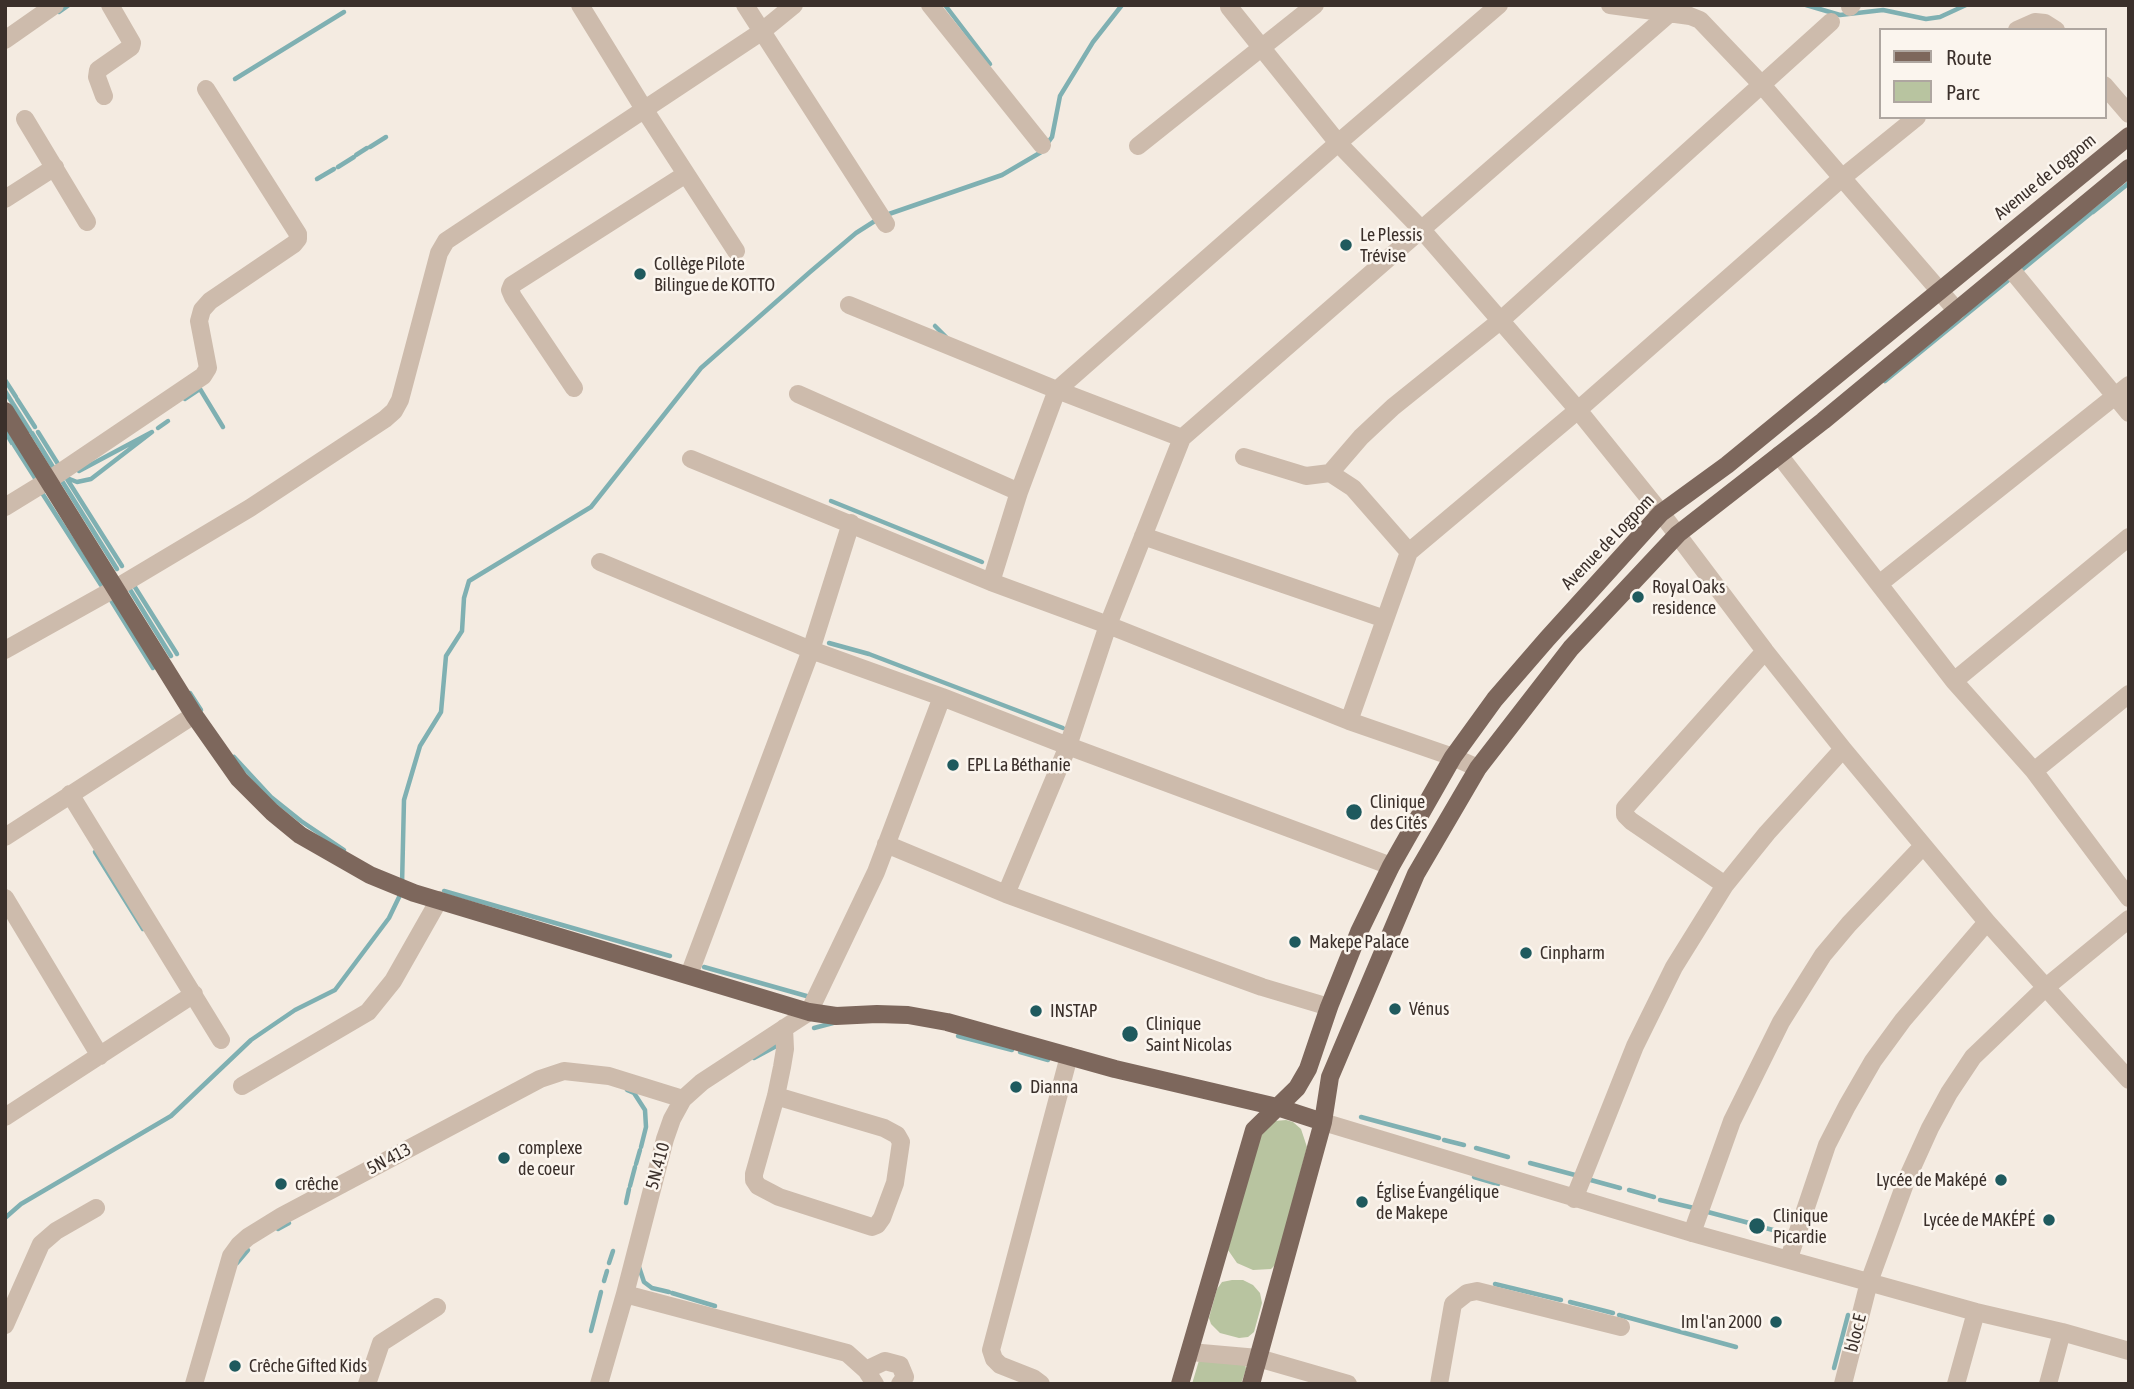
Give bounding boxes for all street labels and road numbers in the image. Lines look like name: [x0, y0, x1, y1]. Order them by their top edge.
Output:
street label: Avenue de Logpom: [1990, 129, 2100, 225]
street label: Avenue de Logpom: [1557, 490, 1659, 594]
street label: 5N 413: [363, 1138, 415, 1180]
street label: 5N.410: [641, 1140, 675, 1192]
street label: bloc E: [1841, 1312, 1871, 1354]

